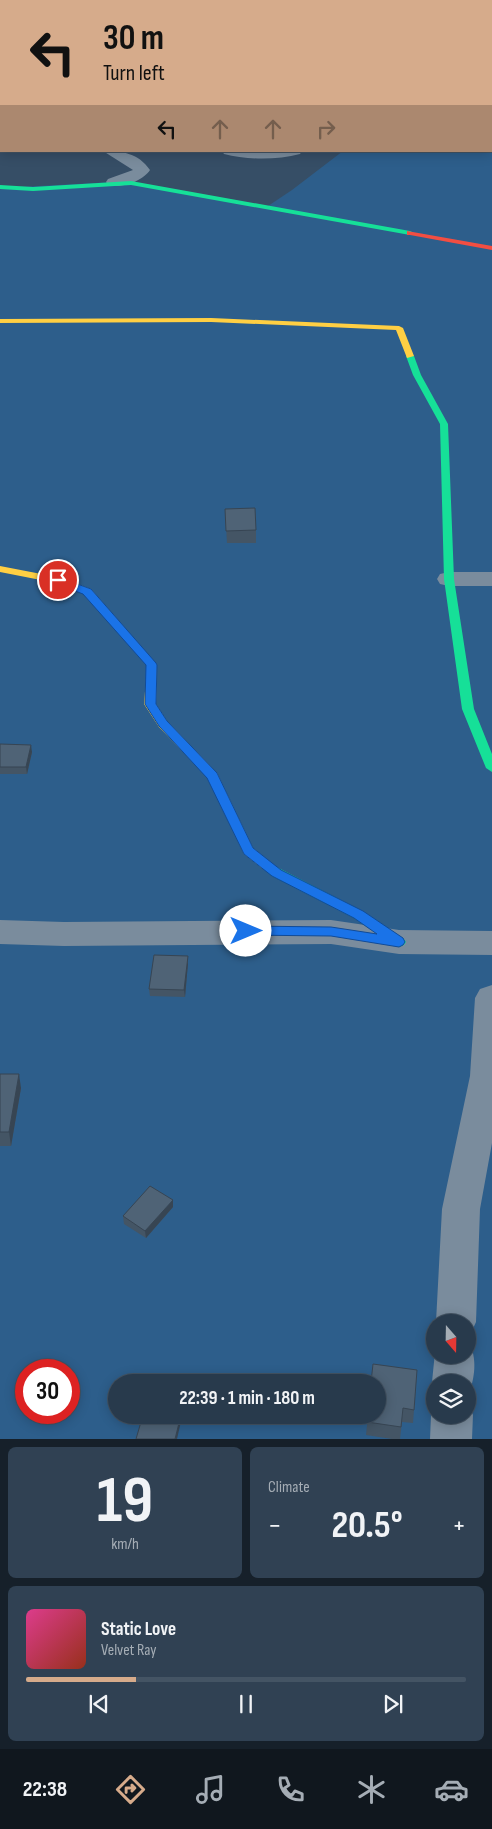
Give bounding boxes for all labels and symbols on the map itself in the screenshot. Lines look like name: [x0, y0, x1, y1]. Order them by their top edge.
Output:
pin: [37, 559, 79, 601]
position arrow: [219, 904, 271, 956]
north arrow: [426, 1314, 476, 1364]
speed limit sign: 30: [15, 1359, 80, 1424]

